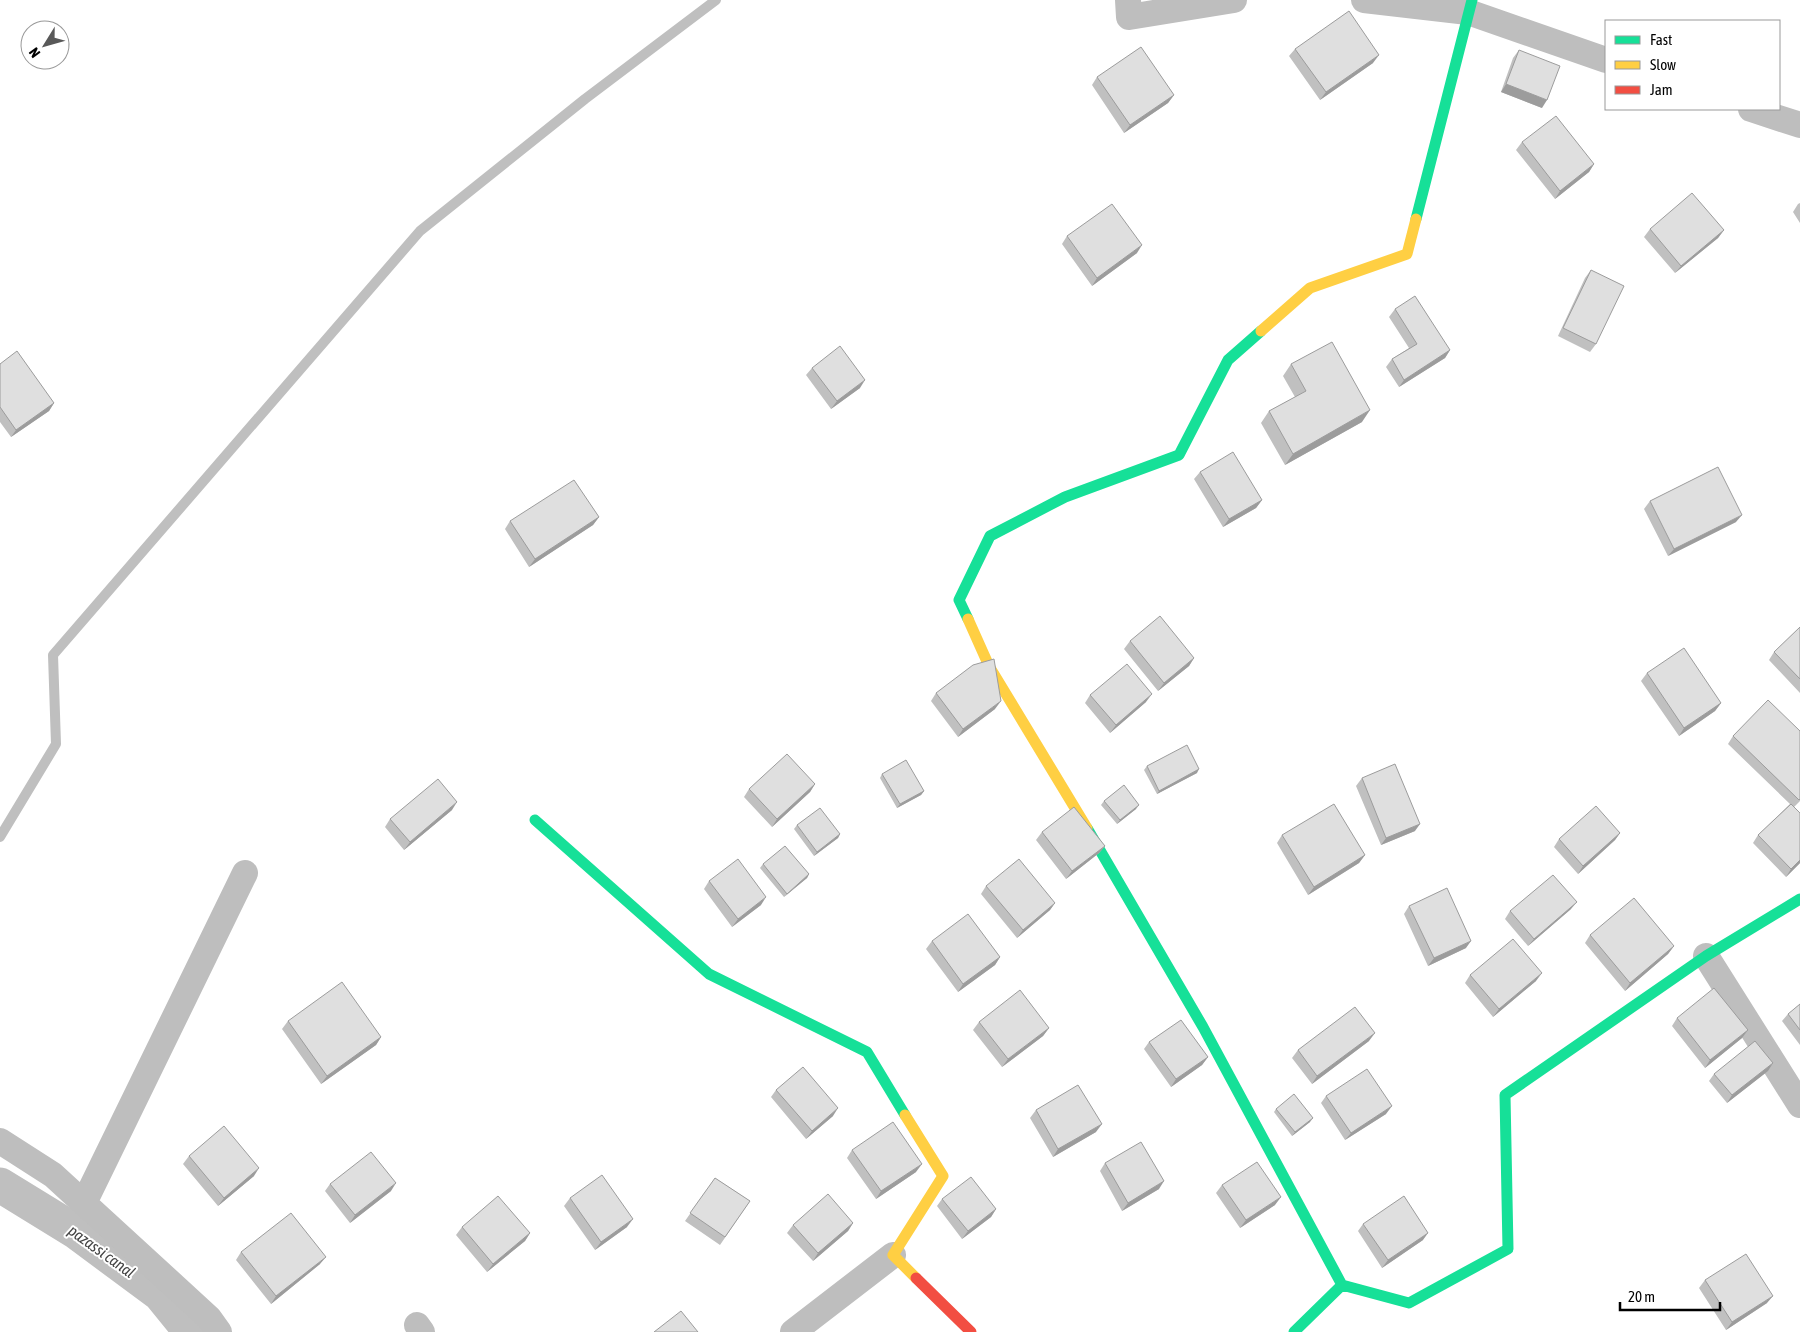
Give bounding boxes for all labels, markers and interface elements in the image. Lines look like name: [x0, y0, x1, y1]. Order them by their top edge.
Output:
north arrow: [20, 20, 70, 70]
legend: [1605, 20, 1780, 110]
text: Fast: [1650, 31, 1672, 48]
text: N: [26, 45, 43, 61]
text: Slow: [1650, 56, 1676, 73]
text: Jam: [1650, 81, 1673, 98]
water label: pazassi canal: [65, 1221, 139, 1282]
scale bar: [1620, 1280, 1720, 1312]
text: 20 m: [1628, 1288, 1655, 1305]

